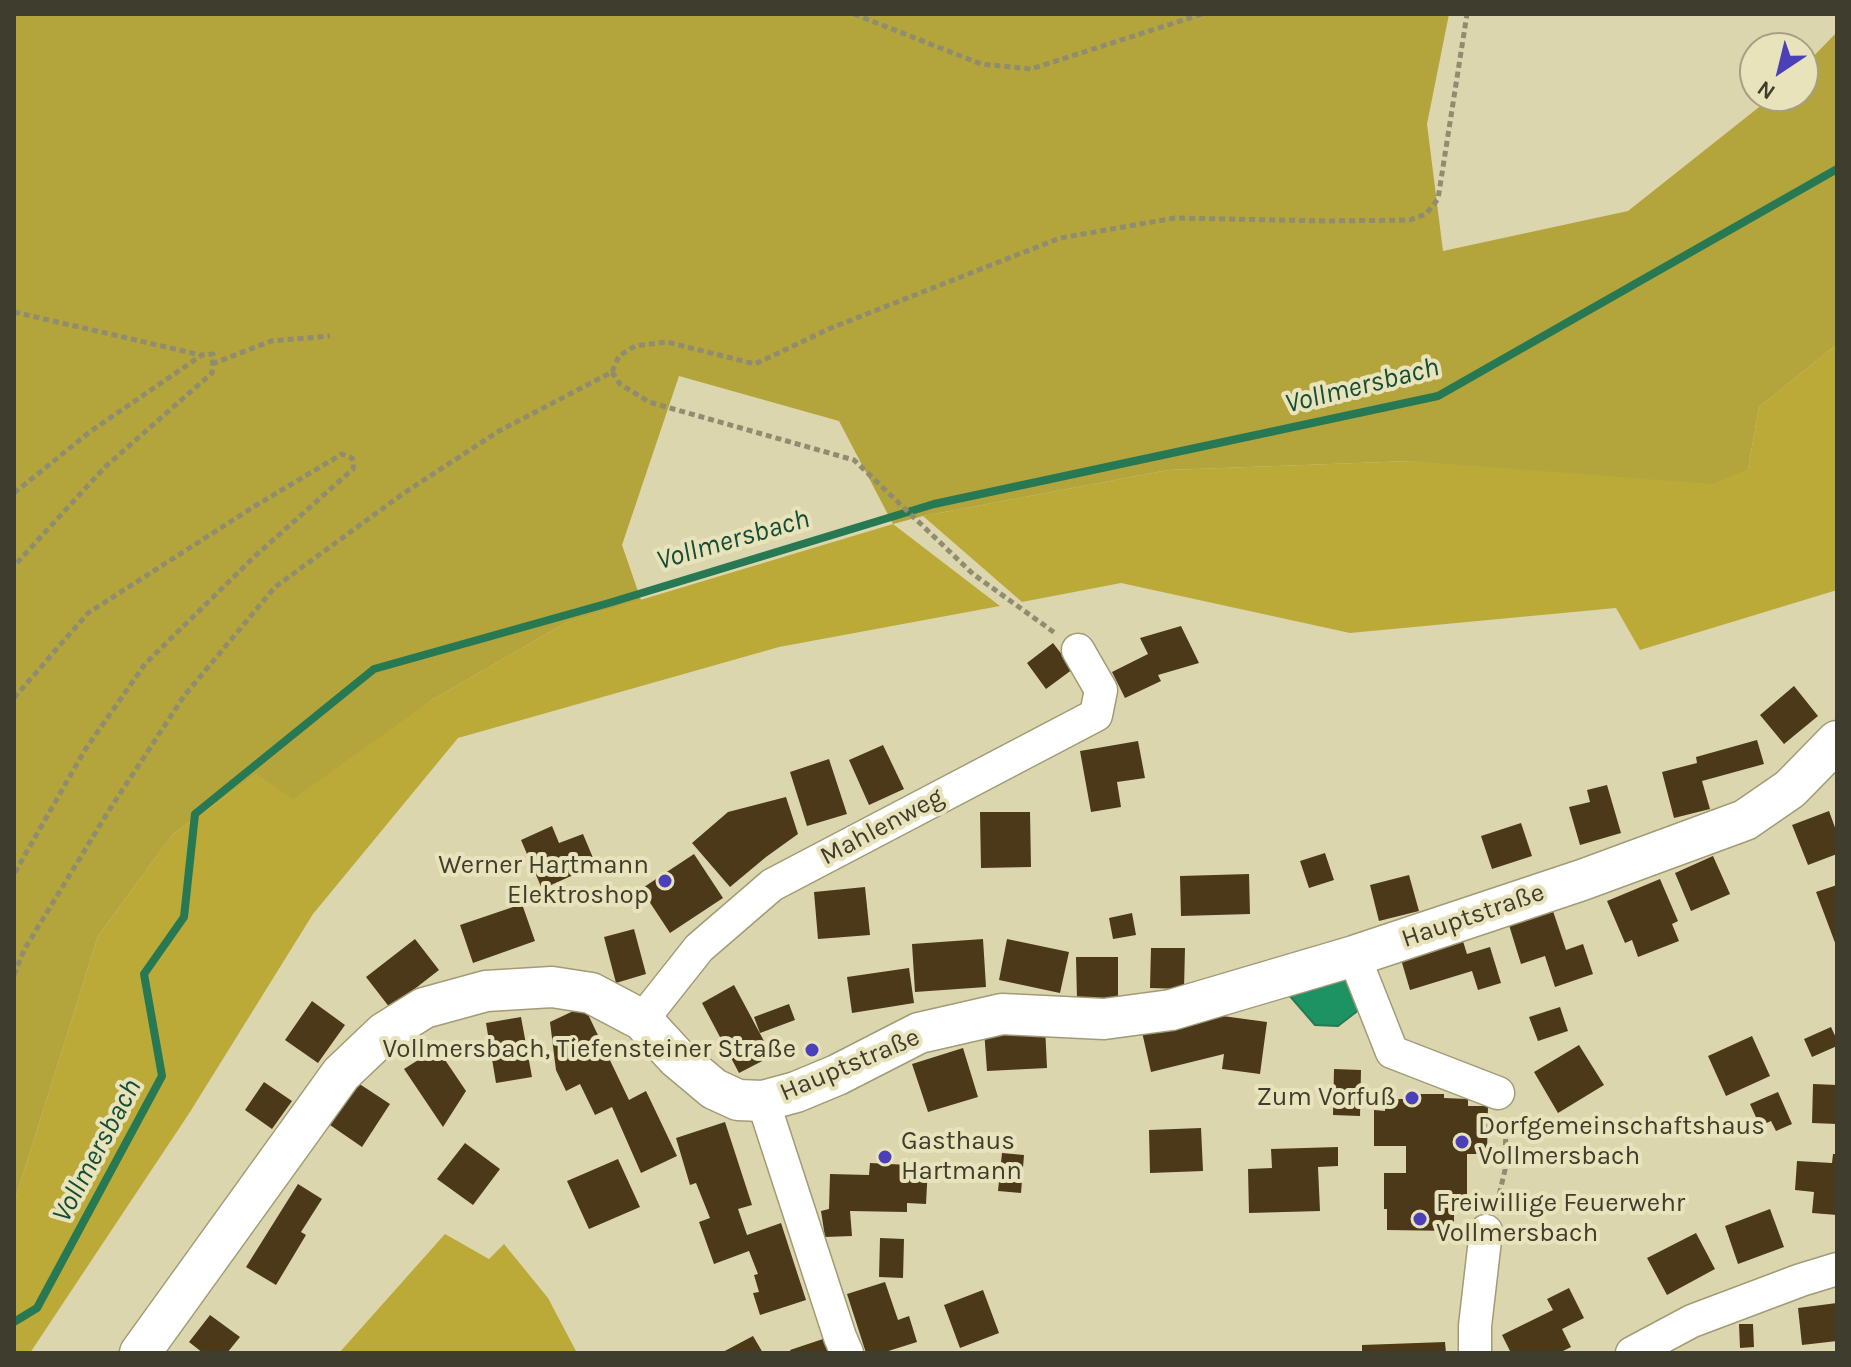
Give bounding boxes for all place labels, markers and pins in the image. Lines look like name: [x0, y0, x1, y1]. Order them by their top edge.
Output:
place label: Werner Hartmann Elektroshop: [438, 850, 649, 912]
marker: Werner Hartmann Elektroshop: [656, 872, 674, 890]
place label: Vollmersbach, Tiefensteiner Straße: [383, 1034, 796, 1066]
marker: Vollmersbach, Tiefensteiner Straße: [803, 1041, 821, 1059]
place label: Zum Vorfuß: [1256, 1082, 1396, 1114]
marker: Zum Vorfuß: [1403, 1089, 1421, 1107]
place label: Dorfgemeinschaftshaus Vollmersbach: [1478, 1111, 1765, 1172]
place label: Gasthaus Hartmann: [901, 1126, 1022, 1188]
marker: Dorfgemeinschaftshaus Vollmersbach: [1453, 1133, 1471, 1151]
marker: Gasthaus Hartmann: [876, 1148, 894, 1166]
place label: Freiwillige Feuerwehr Vollmersbach: [1436, 1188, 1685, 1250]
marker: Freiwillige Feuerwehr Vollmersbach: [1411, 1210, 1429, 1228]

